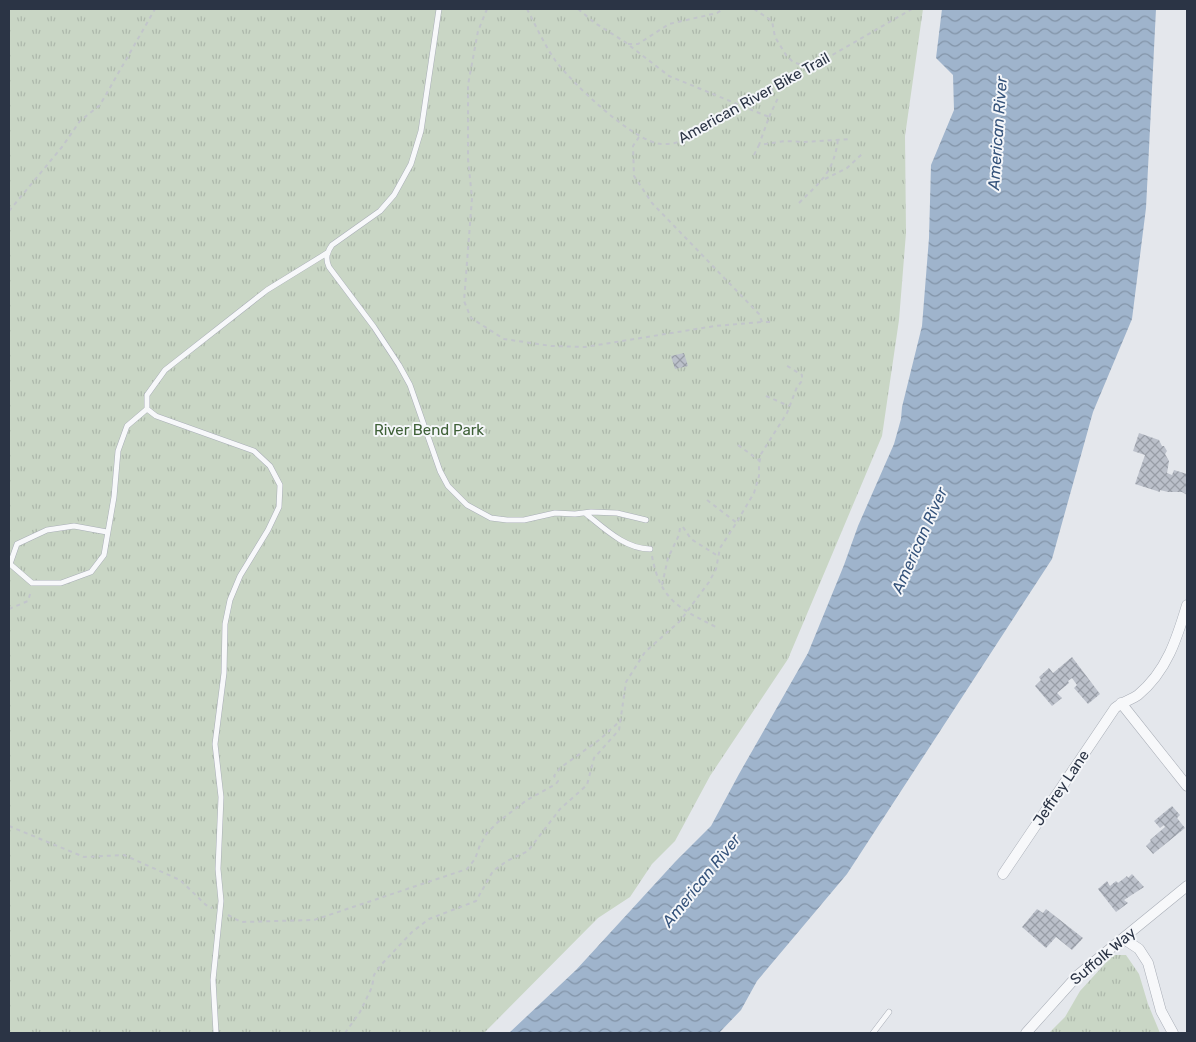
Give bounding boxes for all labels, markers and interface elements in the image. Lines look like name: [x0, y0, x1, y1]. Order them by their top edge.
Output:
street label: American River Bike Trail: [675, 49, 833, 147]
water label: American River: [984, 75, 1011, 191]
park label: River Bend Park: [374, 421, 484, 439]
water label: American River: [887, 484, 952, 597]
street label: Jeffrey Lane: [1029, 747, 1093, 829]
water label: American River: [658, 829, 745, 931]
street label: Suffolk Way: [1067, 923, 1139, 989]

